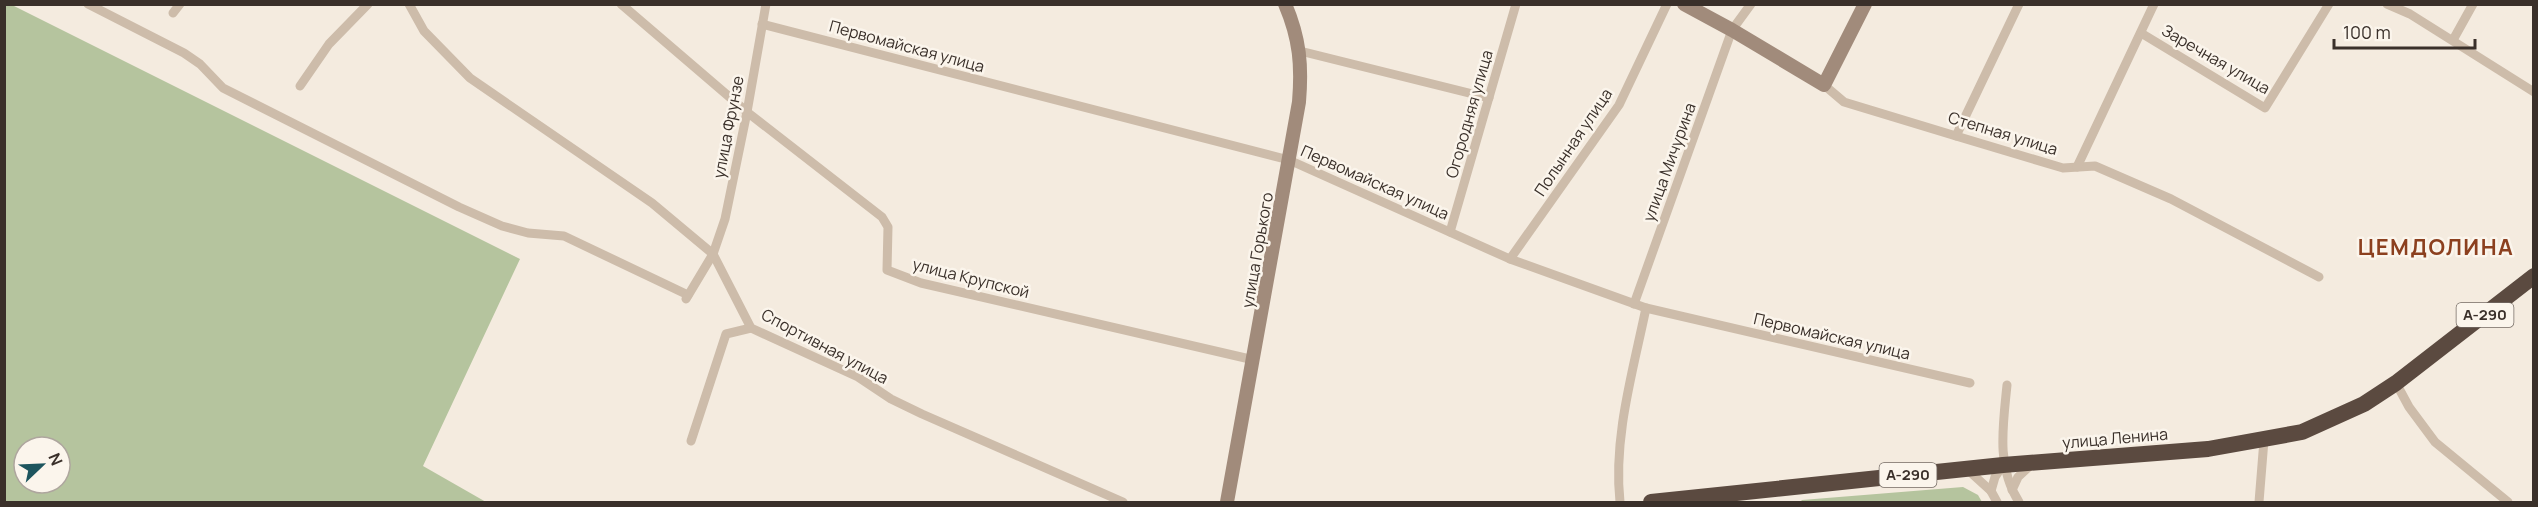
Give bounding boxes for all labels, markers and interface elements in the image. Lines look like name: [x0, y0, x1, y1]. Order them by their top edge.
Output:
scale bar: [2334, 12, 2475, 50]
street label: Первомайская улица: [827, 15, 987, 77]
street label: Заречная улица: [2158, 19, 2274, 99]
text: 100 m: [2343, 20, 2391, 44]
street label: Огородняя улица: [1440, 47, 1498, 181]
street label: улица Фрунзе: [707, 74, 749, 180]
street label: Полынная улица: [1529, 84, 1617, 200]
street label: улица Мичурина: [1637, 99, 1701, 225]
street label: Степная улица: [1945, 106, 2061, 160]
street label: Первомайская улица: [1297, 139, 1453, 225]
street label: улица Горького: [1236, 190, 1278, 310]
district label: ЦЕМДОЛИНА: [2358, 232, 2514, 262]
street label: улица Крупской: [910, 253, 1032, 303]
street label: Спортивная улица: [758, 303, 892, 389]
road number: А-290: [2456, 303, 2514, 327]
street label: Первомайская улица: [1752, 307, 1912, 365]
street label: улица Ленина: [2061, 422, 2169, 454]
north arrow: [12, 435, 72, 495]
text: N: [43, 450, 68, 469]
road number: А-290: [1880, 463, 1936, 487]

